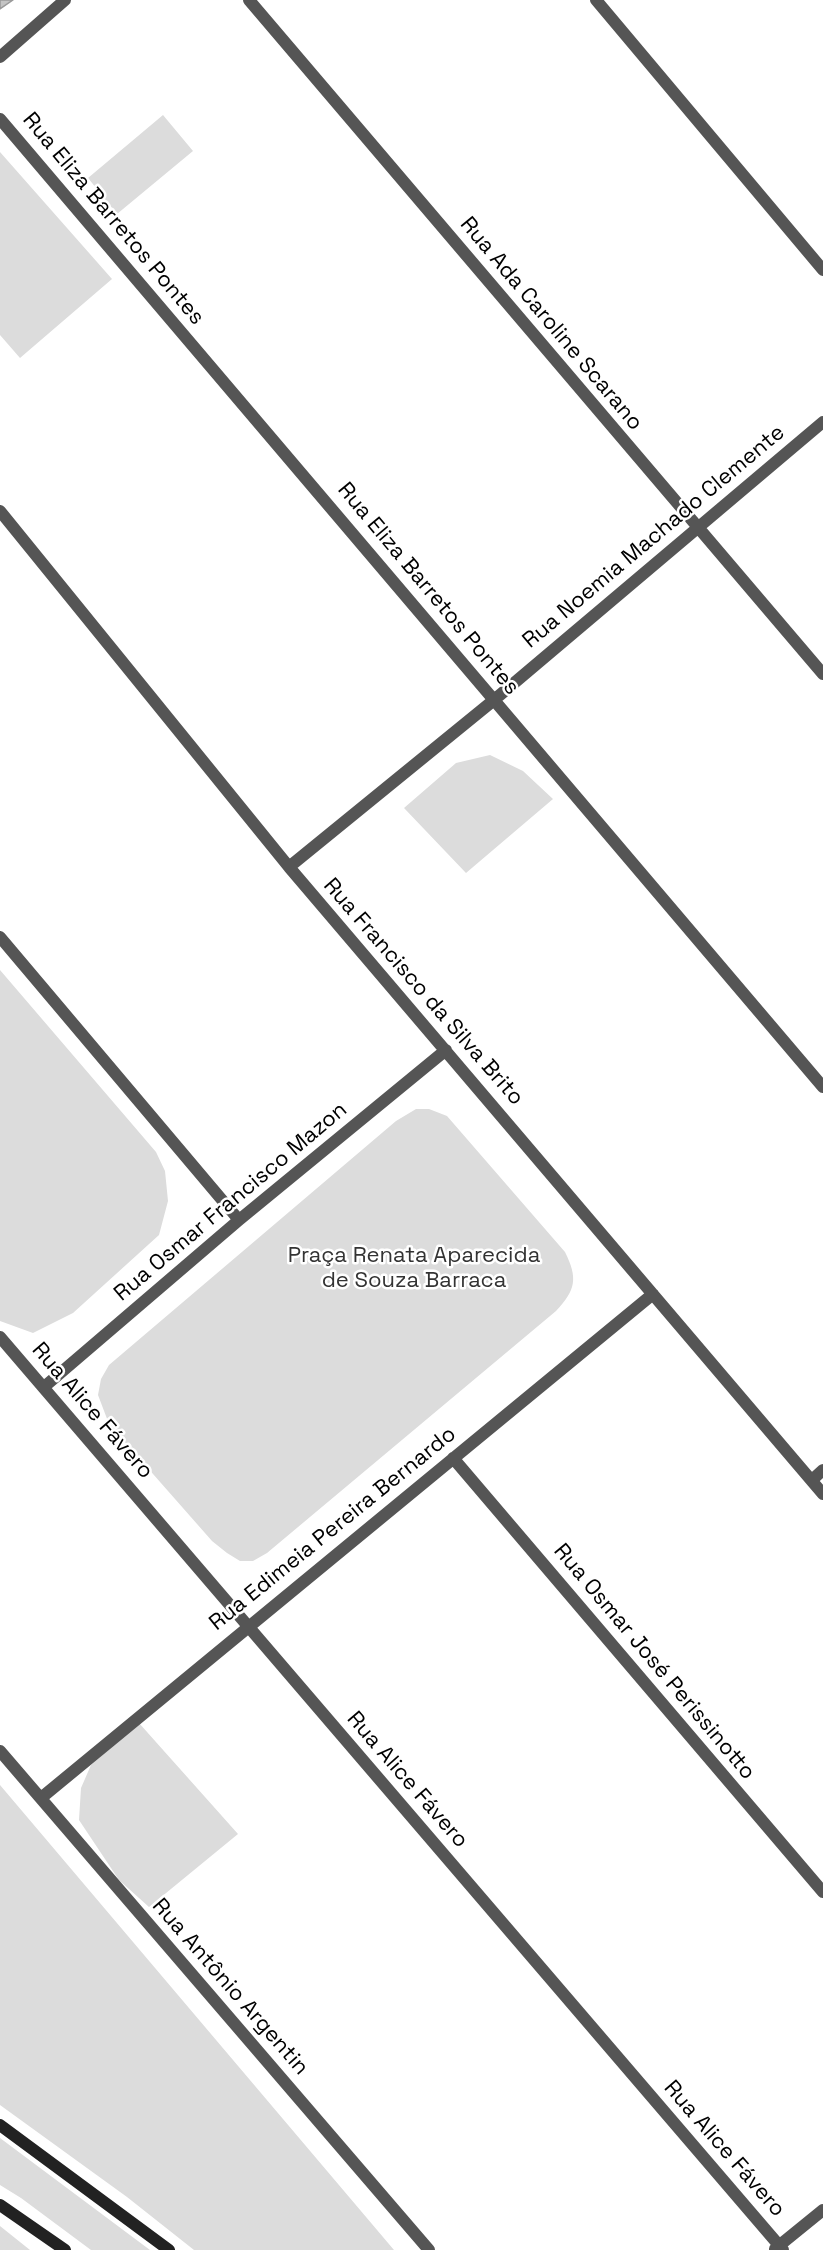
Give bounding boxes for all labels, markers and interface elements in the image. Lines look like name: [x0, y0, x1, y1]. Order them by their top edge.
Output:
street label: Rua Eliza Barretos Pontes: [16, 107, 210, 331]
street label: Rua Ada Caroline Scarano: [454, 212, 648, 436]
street label: Rua Noemia Machado Clemente: [518, 420, 790, 654]
street label: Rua Eliza Barretos Pontes: [331, 477, 525, 701]
street label: Rua Francisco da Silva Brito: [317, 873, 529, 1111]
street label: Rua Osmar Francisco Mazon: [109, 1097, 353, 1307]
park label: Praça Renata Aparecida de Souza Barraca: [288, 1243, 540, 1294]
street label: Rua Alice Fávero: [26, 1337, 158, 1485]
street label: Rua Edimeia Pereira Bernardo: [205, 1421, 461, 1637]
street label: Rua Osmar José Perissinotto: [548, 1539, 760, 1785]
street label: Rua Alice Fávero: [341, 1706, 473, 1854]
street label: Rua Antônio Argentin: [146, 1893, 314, 2081]
street label: Rua Alice Fávero: [658, 2075, 790, 2223]

